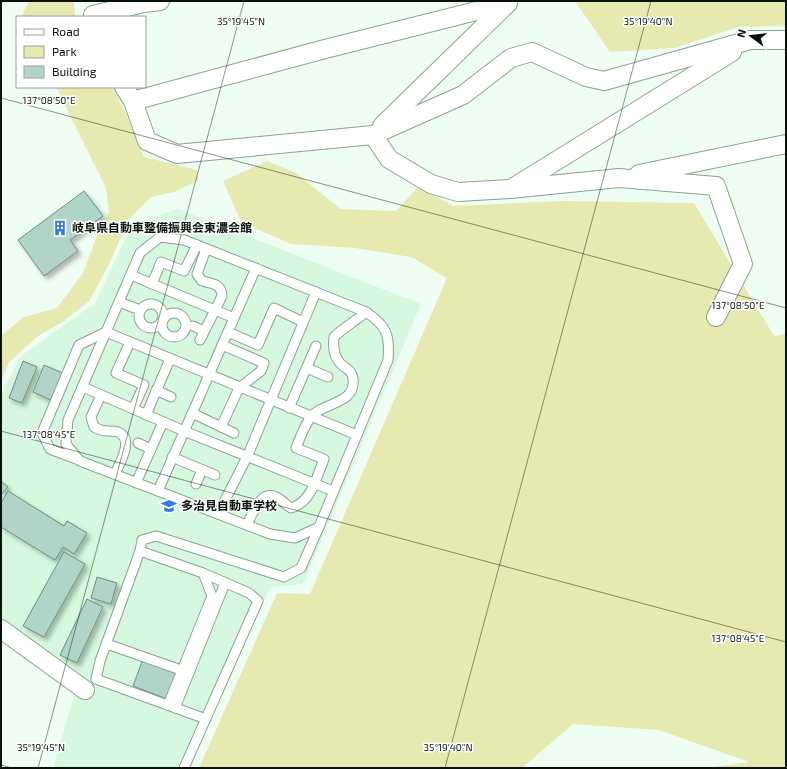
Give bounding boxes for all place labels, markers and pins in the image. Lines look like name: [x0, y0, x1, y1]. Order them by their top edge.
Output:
building icon: 岐阜県自動車整備振興会東濃会館: [51, 219, 69, 237]
place label: 岐阜県自動車整備振興会東濃会館: [72, 220, 252, 234]
school or university icon: 多治見自動車学校: [160, 497, 178, 515]
place label: 多治見自動車学校: [181, 498, 277, 512]

